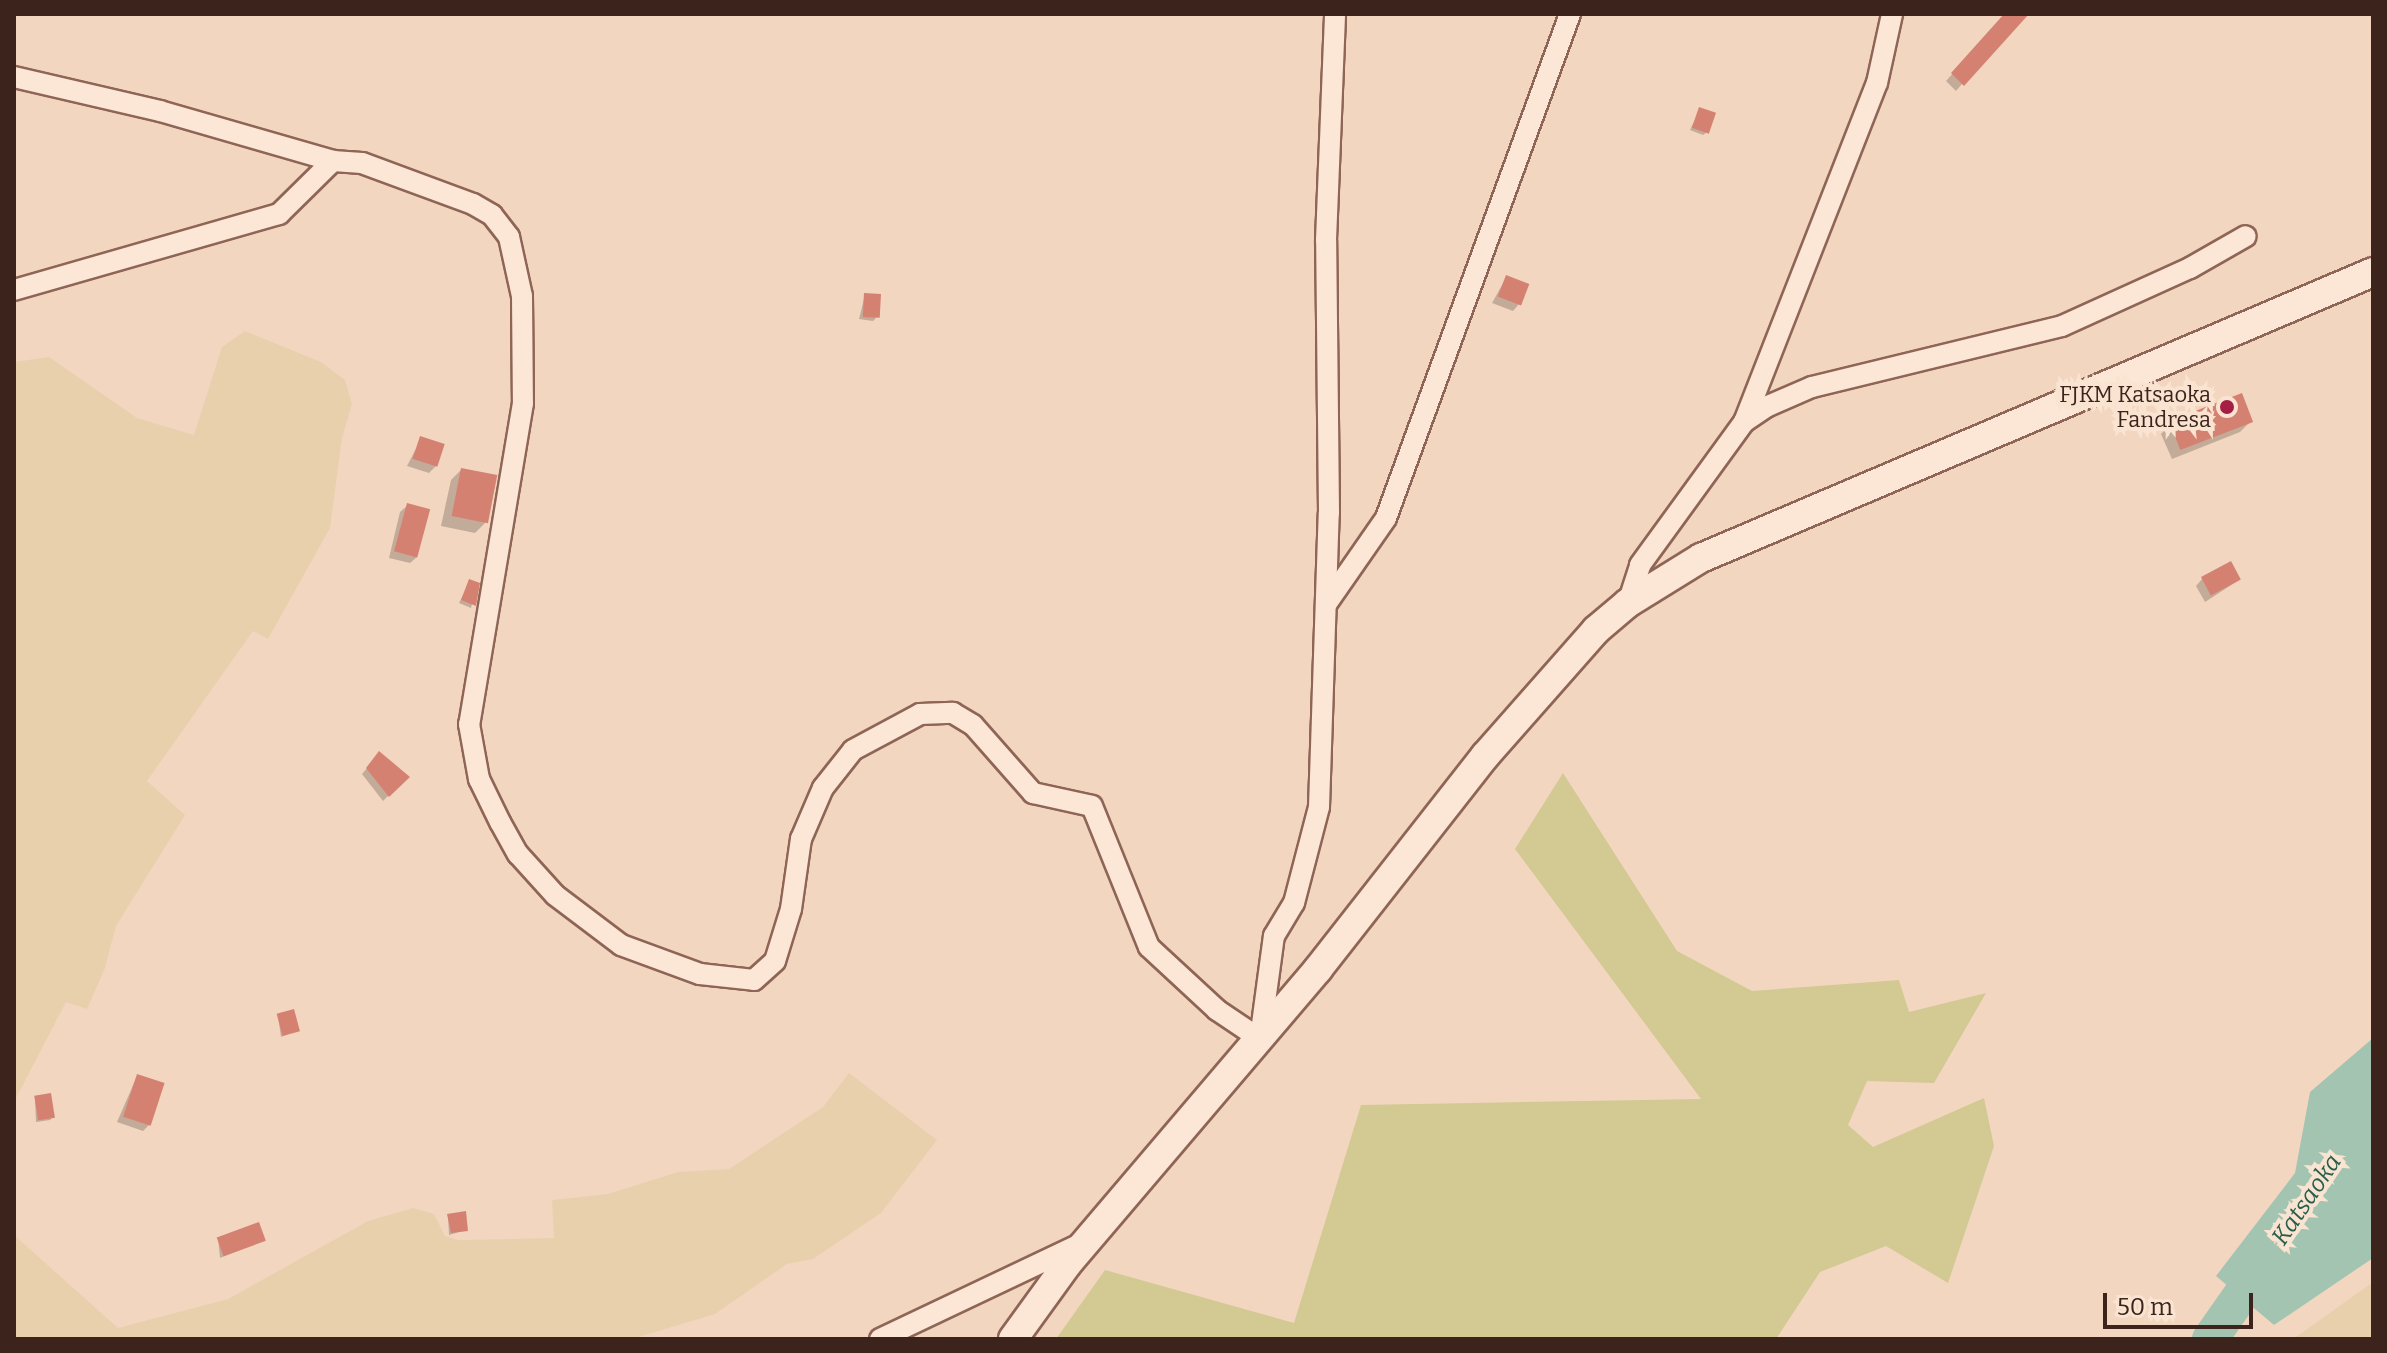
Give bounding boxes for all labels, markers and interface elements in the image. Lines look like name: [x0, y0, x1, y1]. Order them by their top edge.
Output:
place label: FJKM Katsaoka Fandresa: [2059, 381, 2211, 432]
marker: FJKM Katsaoka Fandresa: [2218, 398, 2236, 416]
water label: Katsaoka: [2266, 1149, 2348, 1251]
scale bar: [2107, 1277, 2257, 1327]
text: 50 m: [2117, 1293, 2173, 1321]

